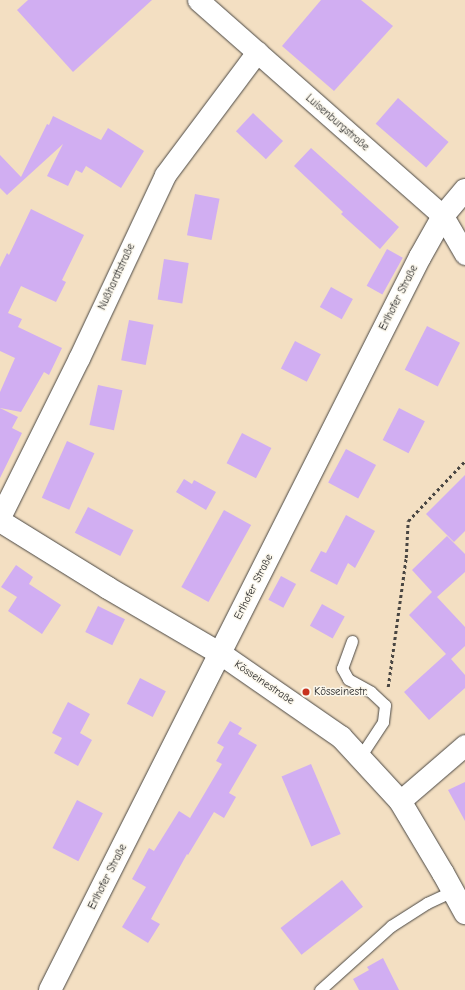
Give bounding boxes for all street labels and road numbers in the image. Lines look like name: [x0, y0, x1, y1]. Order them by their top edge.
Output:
street label: Luisenburgstraße: [303, 92, 371, 154]
street label: Nußhardtstraße: [96, 242, 138, 312]
street label: Erlhofer Straße: [377, 263, 421, 333]
street label: Erlhofer Straße: [232, 552, 276, 622]
street label: Kösseinestraße: [232, 658, 296, 708]
street label: Erlhofer Straße: [86, 842, 130, 912]

